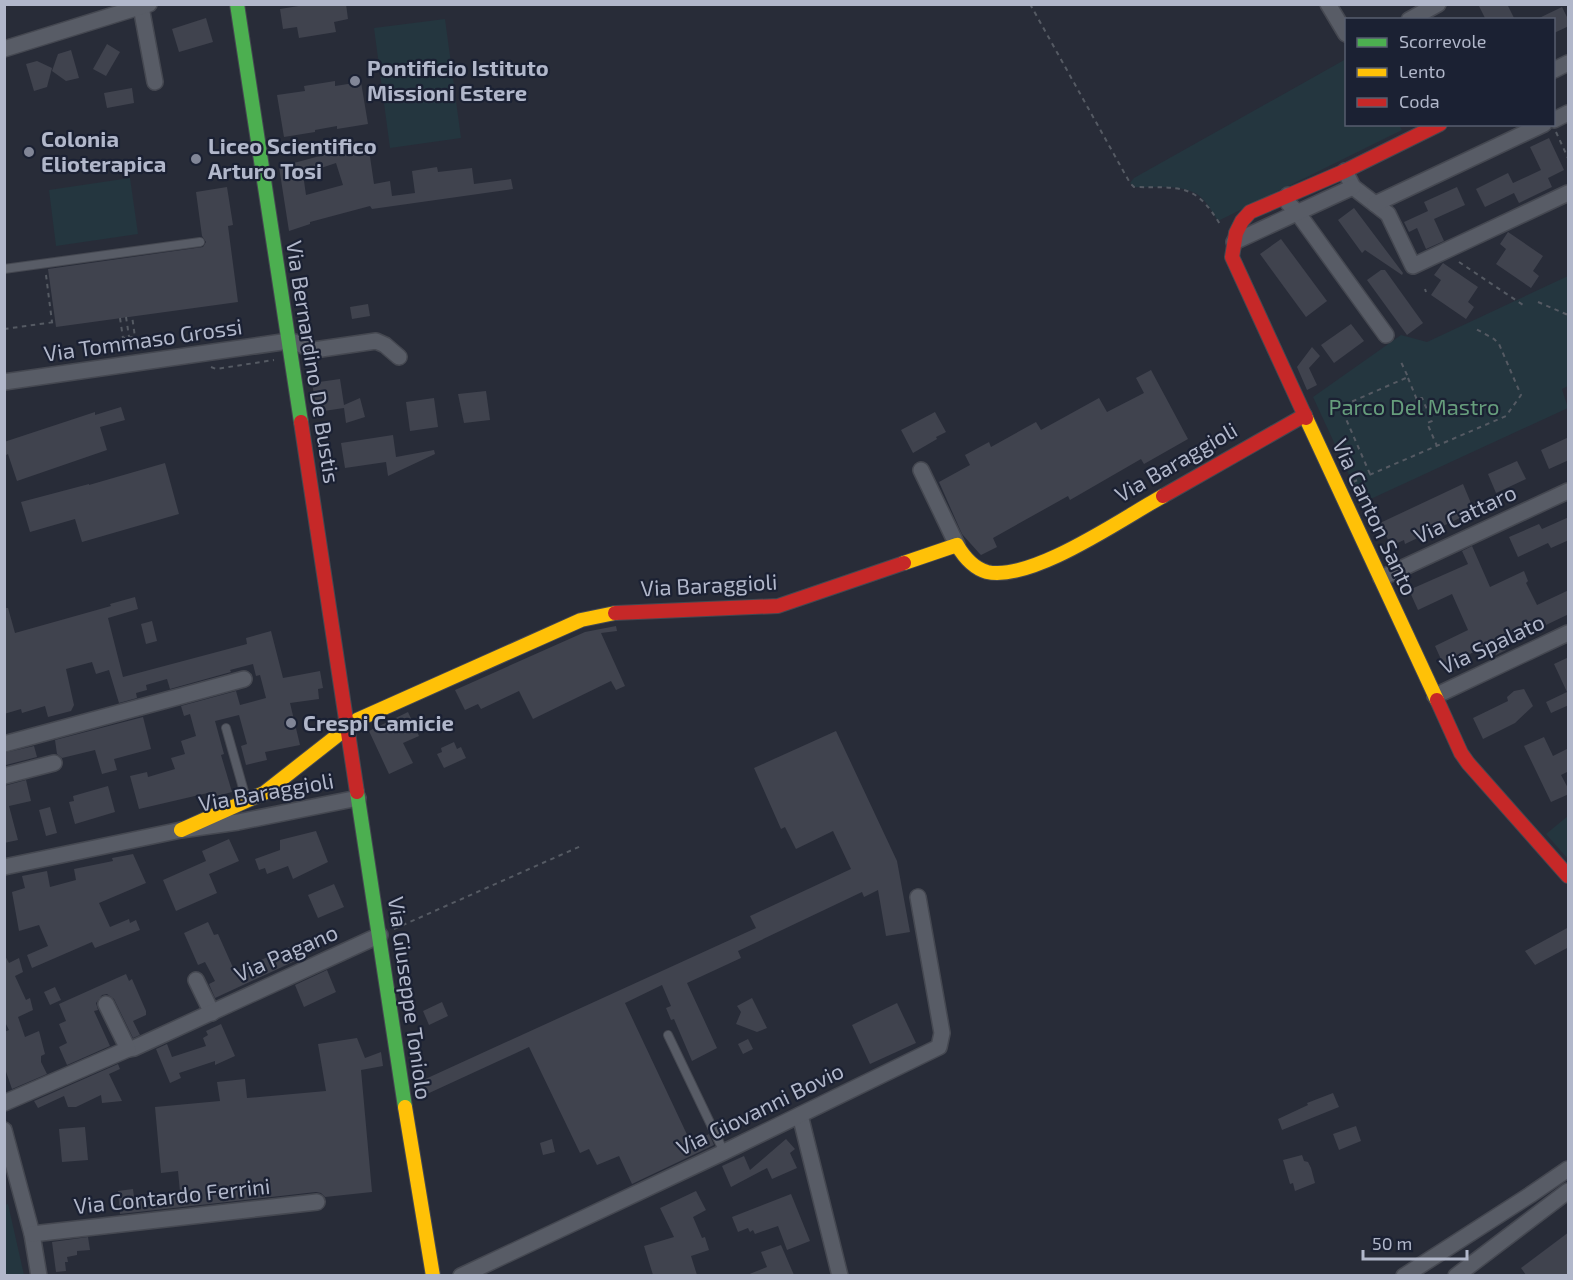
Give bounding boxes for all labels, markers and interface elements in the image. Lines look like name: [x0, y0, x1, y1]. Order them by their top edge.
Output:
legend: [1345, 18, 1555, 126]
text: Scorrevole: [1399, 30, 1486, 52]
place label: Pontificio Istituto Missioni Estere: [367, 54, 549, 105]
text: Lento: [1399, 60, 1445, 82]
marker: Pontificio Istituto Missioni Estere: [348, 74, 362, 88]
text: Coda: [1399, 90, 1440, 112]
place label: Colonia Elioterapica: [41, 125, 166, 176]
place label: Liceo Scientifico Arturo Tosi: [208, 132, 377, 183]
marker: Colonia Elioterapica: [22, 145, 36, 159]
marker: Liceo Scientifico Arturo Tosi: [189, 152, 203, 166]
street label: Via Bernardino De Bustis: [282, 239, 346, 485]
street label: Via Tommaso Grossi: [42, 312, 244, 366]
park label: Parco Del Mastro: [1329, 393, 1499, 419]
street label: Via Baraggioli: [1110, 416, 1241, 507]
street label: Via Canton Santo: [1328, 434, 1424, 599]
street label: Via Cattaro: [1409, 478, 1520, 548]
street label: Via Baraggioli: [640, 567, 778, 601]
street label: Via Spalato: [1435, 608, 1548, 679]
place label: Crespi Camicie: [303, 709, 454, 735]
marker: Crespi Camicie: [284, 716, 298, 730]
street label: Via Baraggioli: [196, 766, 336, 816]
street label: Via Giuseppe Toniolo: [384, 895, 438, 1101]
street label: Via Pagano: [230, 918, 341, 986]
street label: Via Giovanni Bovio: [672, 1056, 847, 1160]
street label: Via Contardo Ferrini: [72, 1172, 271, 1218]
scale bar: [1363, 1223, 1466, 1261]
text: 50 m: [1372, 1232, 1412, 1254]

